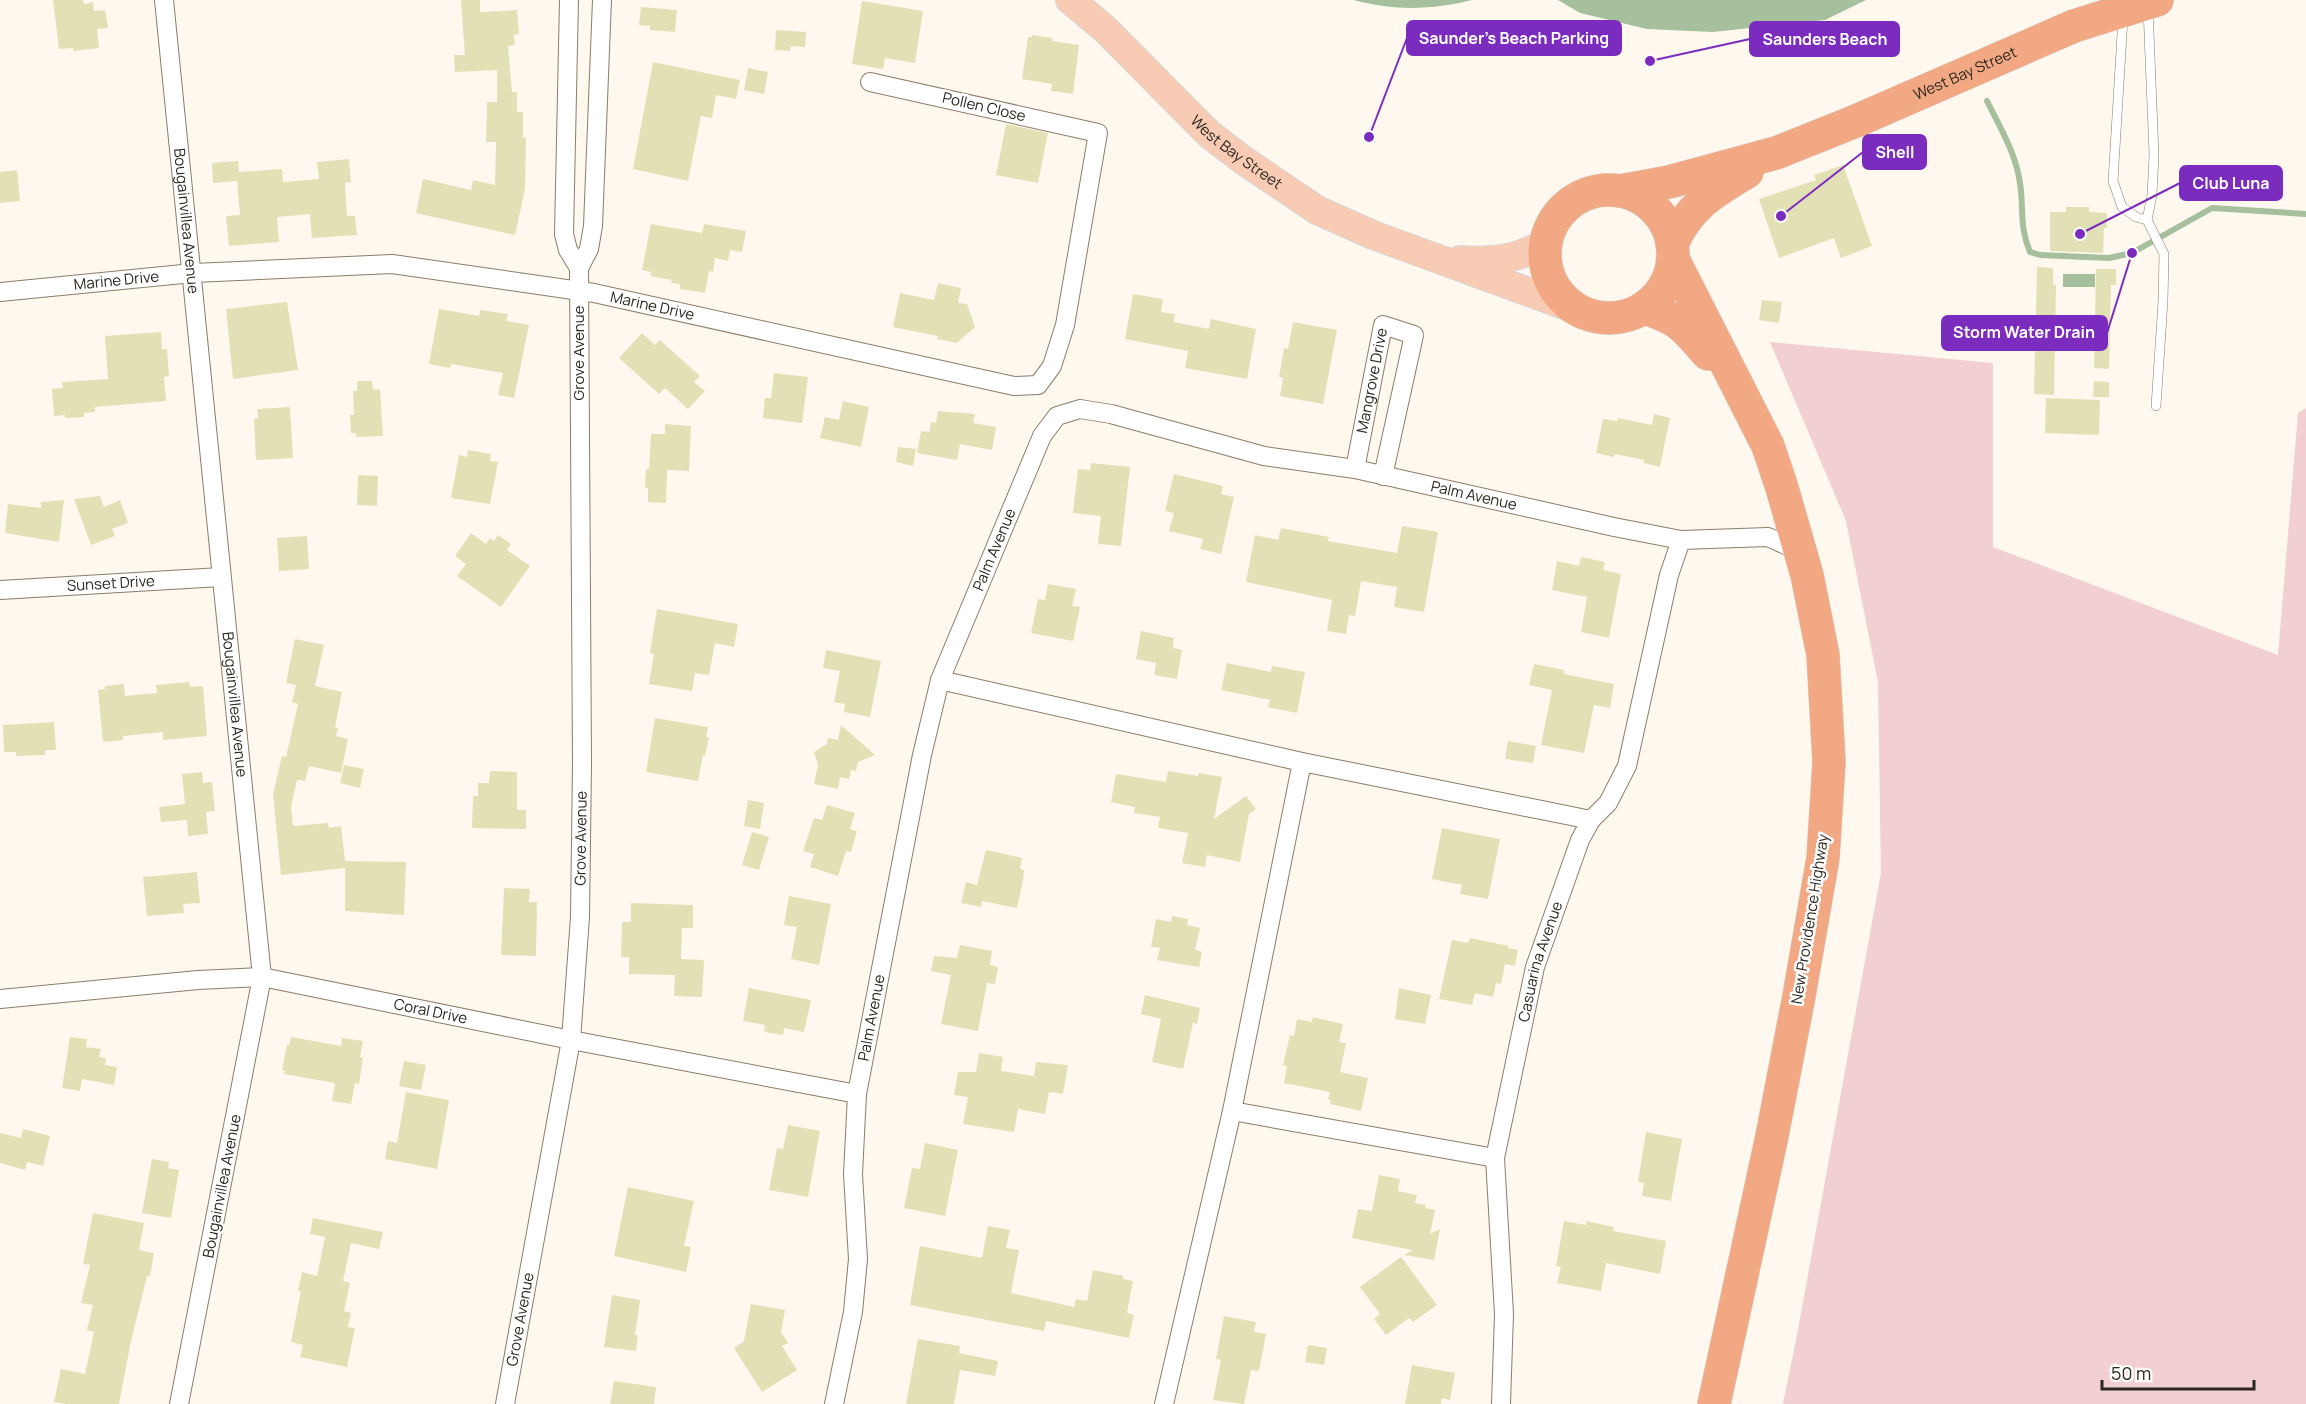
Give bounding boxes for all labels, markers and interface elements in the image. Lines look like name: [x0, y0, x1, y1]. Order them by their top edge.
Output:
callout: Saunder's Beach Parking: [1407, 21, 1621, 55]
callout: Saunders Beach: [1750, 22, 1899, 56]
text: Saunder's Beach Parking: [1419, 27, 1609, 49]
text: Saunders Beach: [1762, 28, 1888, 50]
street label: West Bay Street: [1910, 41, 2020, 105]
street label: Pollen Close: [940, 87, 1028, 126]
street label: West Bay Street: [1186, 110, 1287, 194]
callout: Shell: [1863, 135, 1926, 169]
text: Shell: [1875, 141, 1915, 163]
street label: Bougainvillea Avenue: [169, 147, 204, 295]
callout: Club Luna: [2180, 166, 2282, 200]
text: Club Luna: [2192, 172, 2270, 194]
street label: Marine Drive: [73, 265, 160, 295]
street label: Marine Drive: [608, 286, 697, 325]
street label: Grove Avenue: [568, 305, 589, 400]
callout: Storm Water Drain: [1942, 316, 2107, 350]
text: Storm Water Drain: [1953, 321, 2095, 343]
street label: Mangrove Drive: [1351, 326, 1392, 435]
street label: Palm Avenue: [1429, 475, 1519, 515]
street label: Palm Avenue: [967, 505, 1021, 594]
street label: Sunset Drive: [66, 570, 155, 596]
street label: Bougainvillea Avenue: [217, 631, 253, 778]
street label: Grove Avenue: [569, 790, 592, 886]
street label: New Providence Highway: [1786, 832, 1833, 1005]
street label: Casuarina Avenue: [1513, 898, 1568, 1024]
street label: Palm Avenue: [853, 972, 890, 1063]
street label: Coral Drive: [392, 993, 470, 1029]
street label: Bougainvillea Avenue: [197, 1112, 246, 1260]
street label: Grove Avenue: [501, 1270, 539, 1368]
scale bar: [2102, 1353, 2254, 1391]
text: 50 m: [2111, 1361, 2151, 1385]

